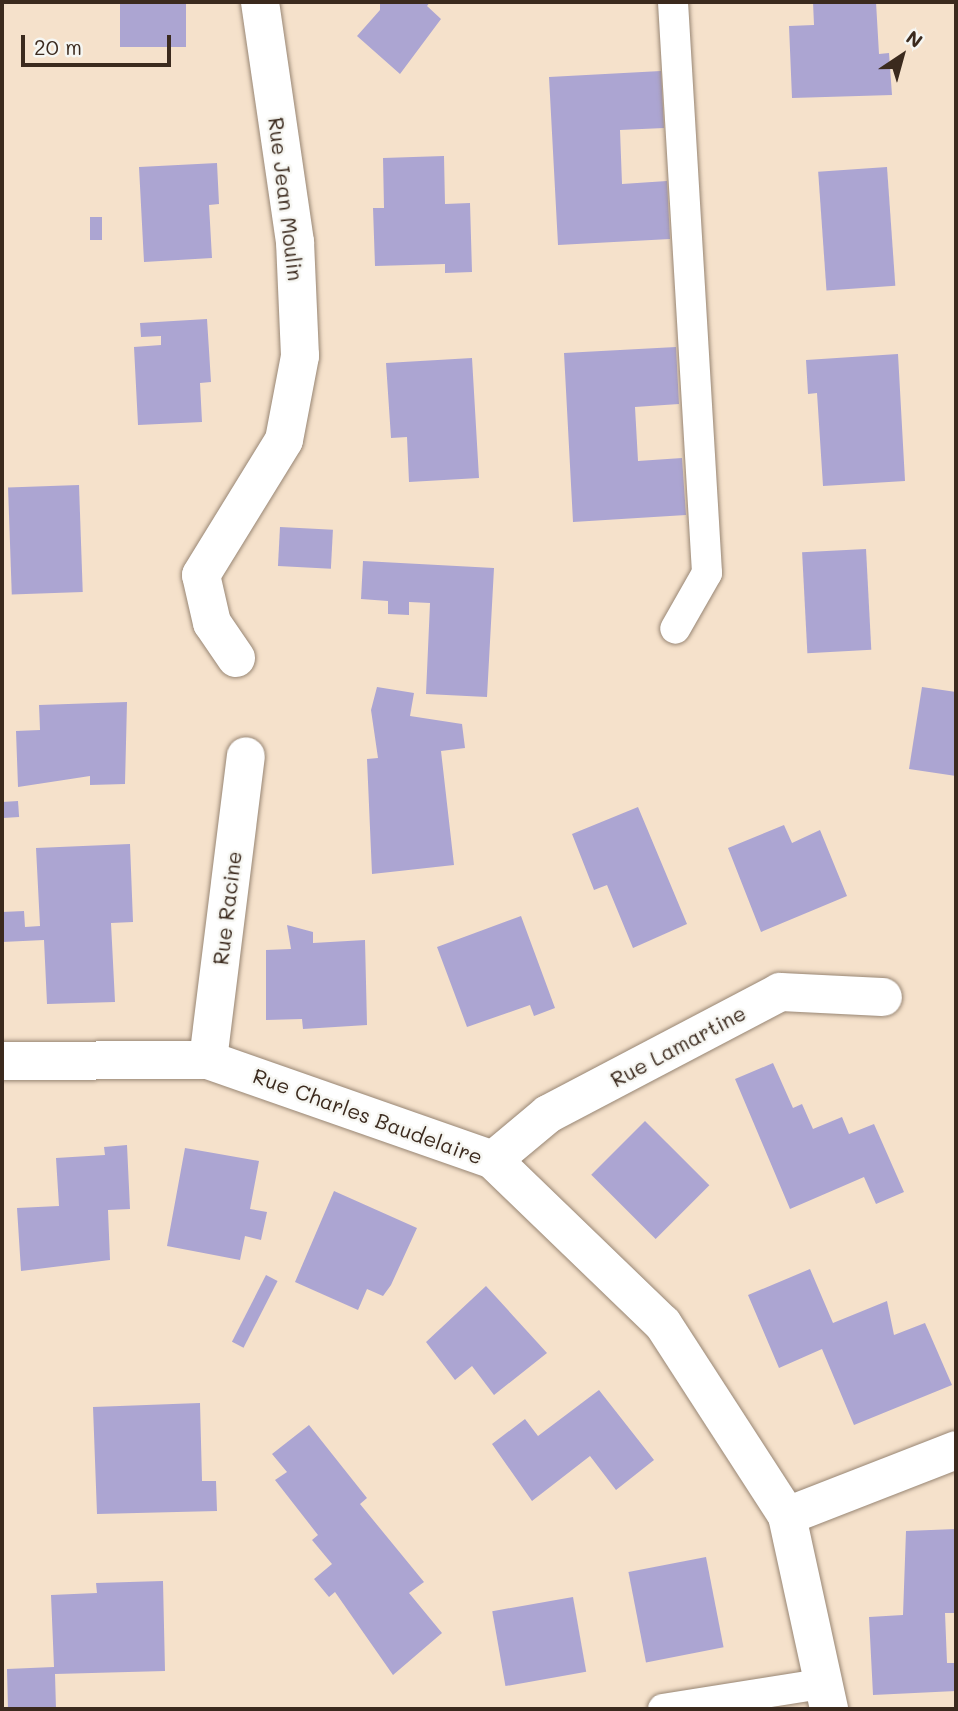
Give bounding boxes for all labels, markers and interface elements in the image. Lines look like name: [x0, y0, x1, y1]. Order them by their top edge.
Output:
scale bar: [24, 21, 175, 65]
north arrow: [867, 21, 937, 91]
text: N: [901, 24, 928, 53]
text: 20 m: [34, 33, 82, 60]
street label: Rue Jean Moulin: [263, 116, 309, 282]
street label: Rue Racine: [208, 850, 246, 966]
street label: Rue Lamartine: [606, 1000, 750, 1092]
street label: Rue Charles Baudelaire: [250, 1063, 486, 1169]

